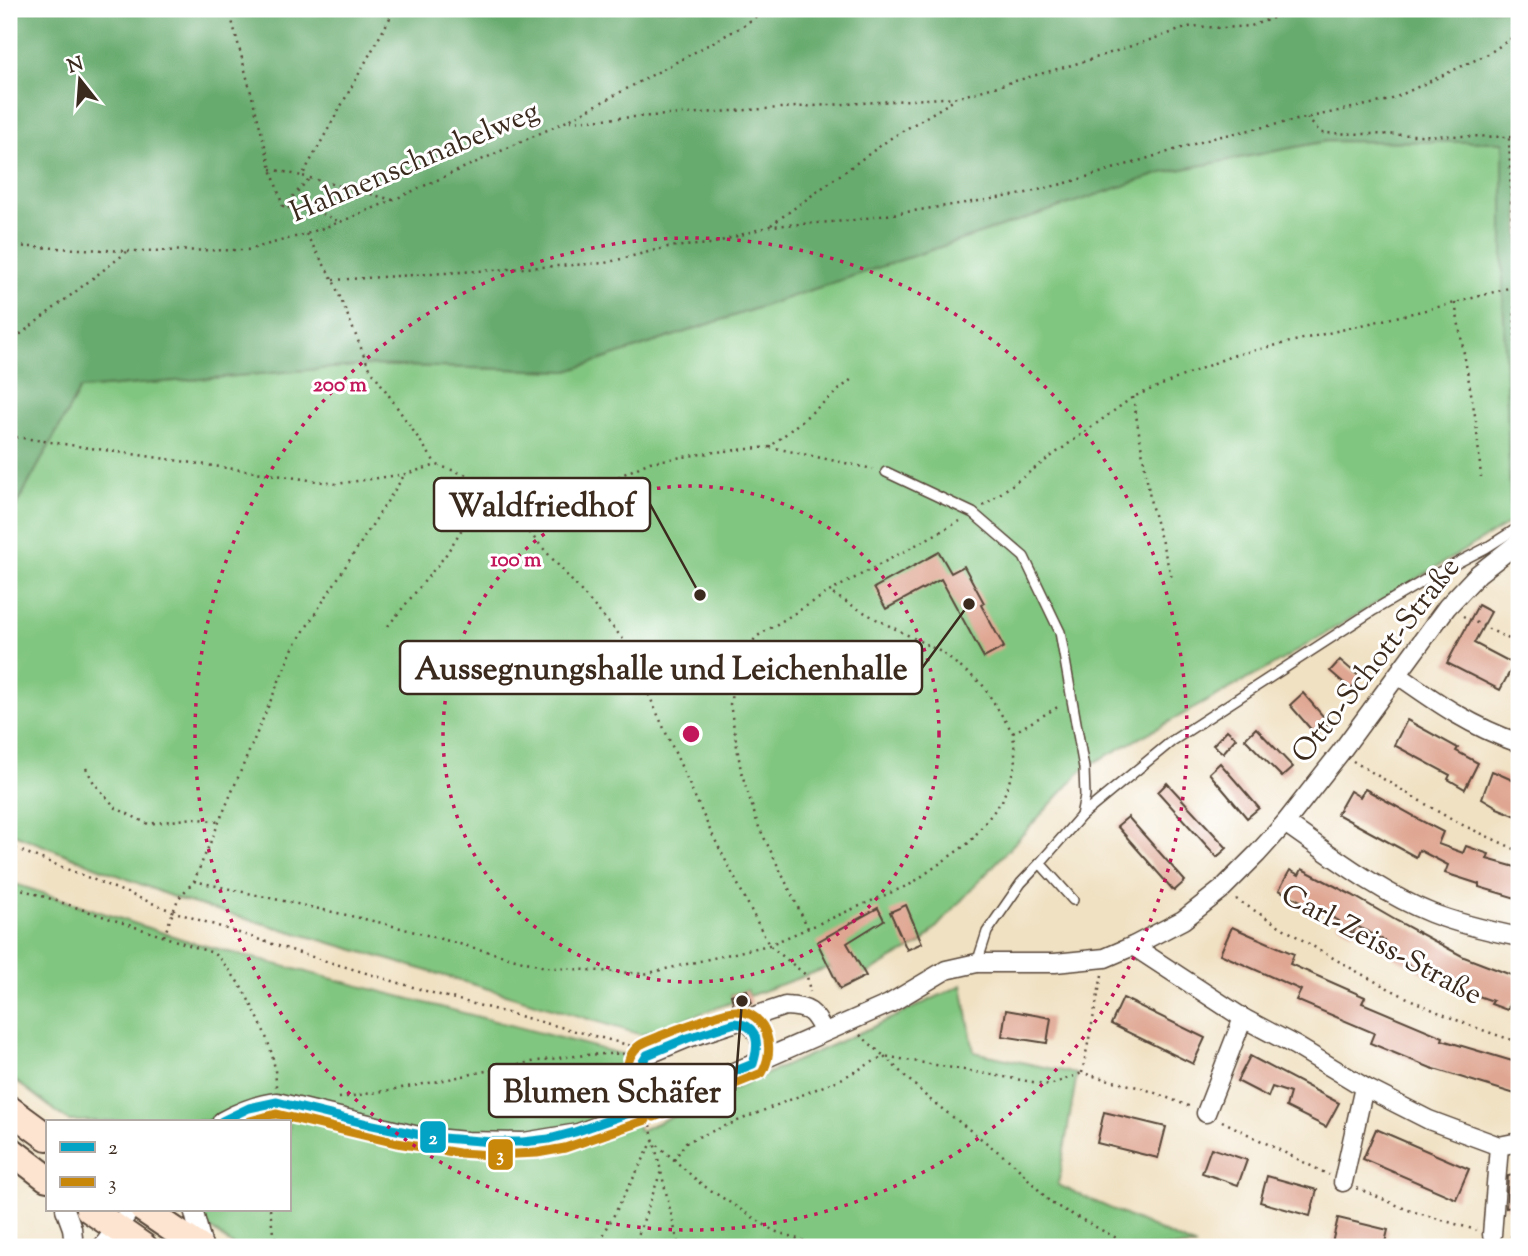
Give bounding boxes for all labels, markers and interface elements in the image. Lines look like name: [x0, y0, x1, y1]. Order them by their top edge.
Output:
north arrow: [46, 46, 116, 116]
text: N: [65, 51, 87, 81]
street label: Hahnenschnabelweg: [284, 91, 546, 235]
text: 200 m: [313, 371, 368, 401]
callout: Waldfriedhof: [434, 478, 650, 531]
text: Waldfriedhof: [448, 485, 637, 531]
text: 100 m: [491, 546, 542, 576]
street label: Otto-Schott-Straße: [1283, 549, 1471, 773]
callout: Aussegnungshalle und Leichenhalle: [400, 641, 922, 694]
text: Aussegnungshalle und Leichenhalle: [414, 648, 908, 694]
centre of rings: [679, 722, 703, 746]
street label: Carl-Zeiss-Straße: [1273, 875, 1489, 1017]
callout: Blumen Schäfer: [489, 1064, 735, 1117]
text: Blumen Schäfer: [503, 1071, 722, 1117]
legend: [46, 1120, 290, 1210]
line badge: 2: [419, 1120, 447, 1154]
text: 2: [429, 1126, 438, 1153]
text: 2: [108, 1134, 118, 1164]
line badge: 3: [487, 1138, 514, 1171]
text: 3: [496, 1143, 504, 1170]
text: 3: [108, 1170, 116, 1200]

